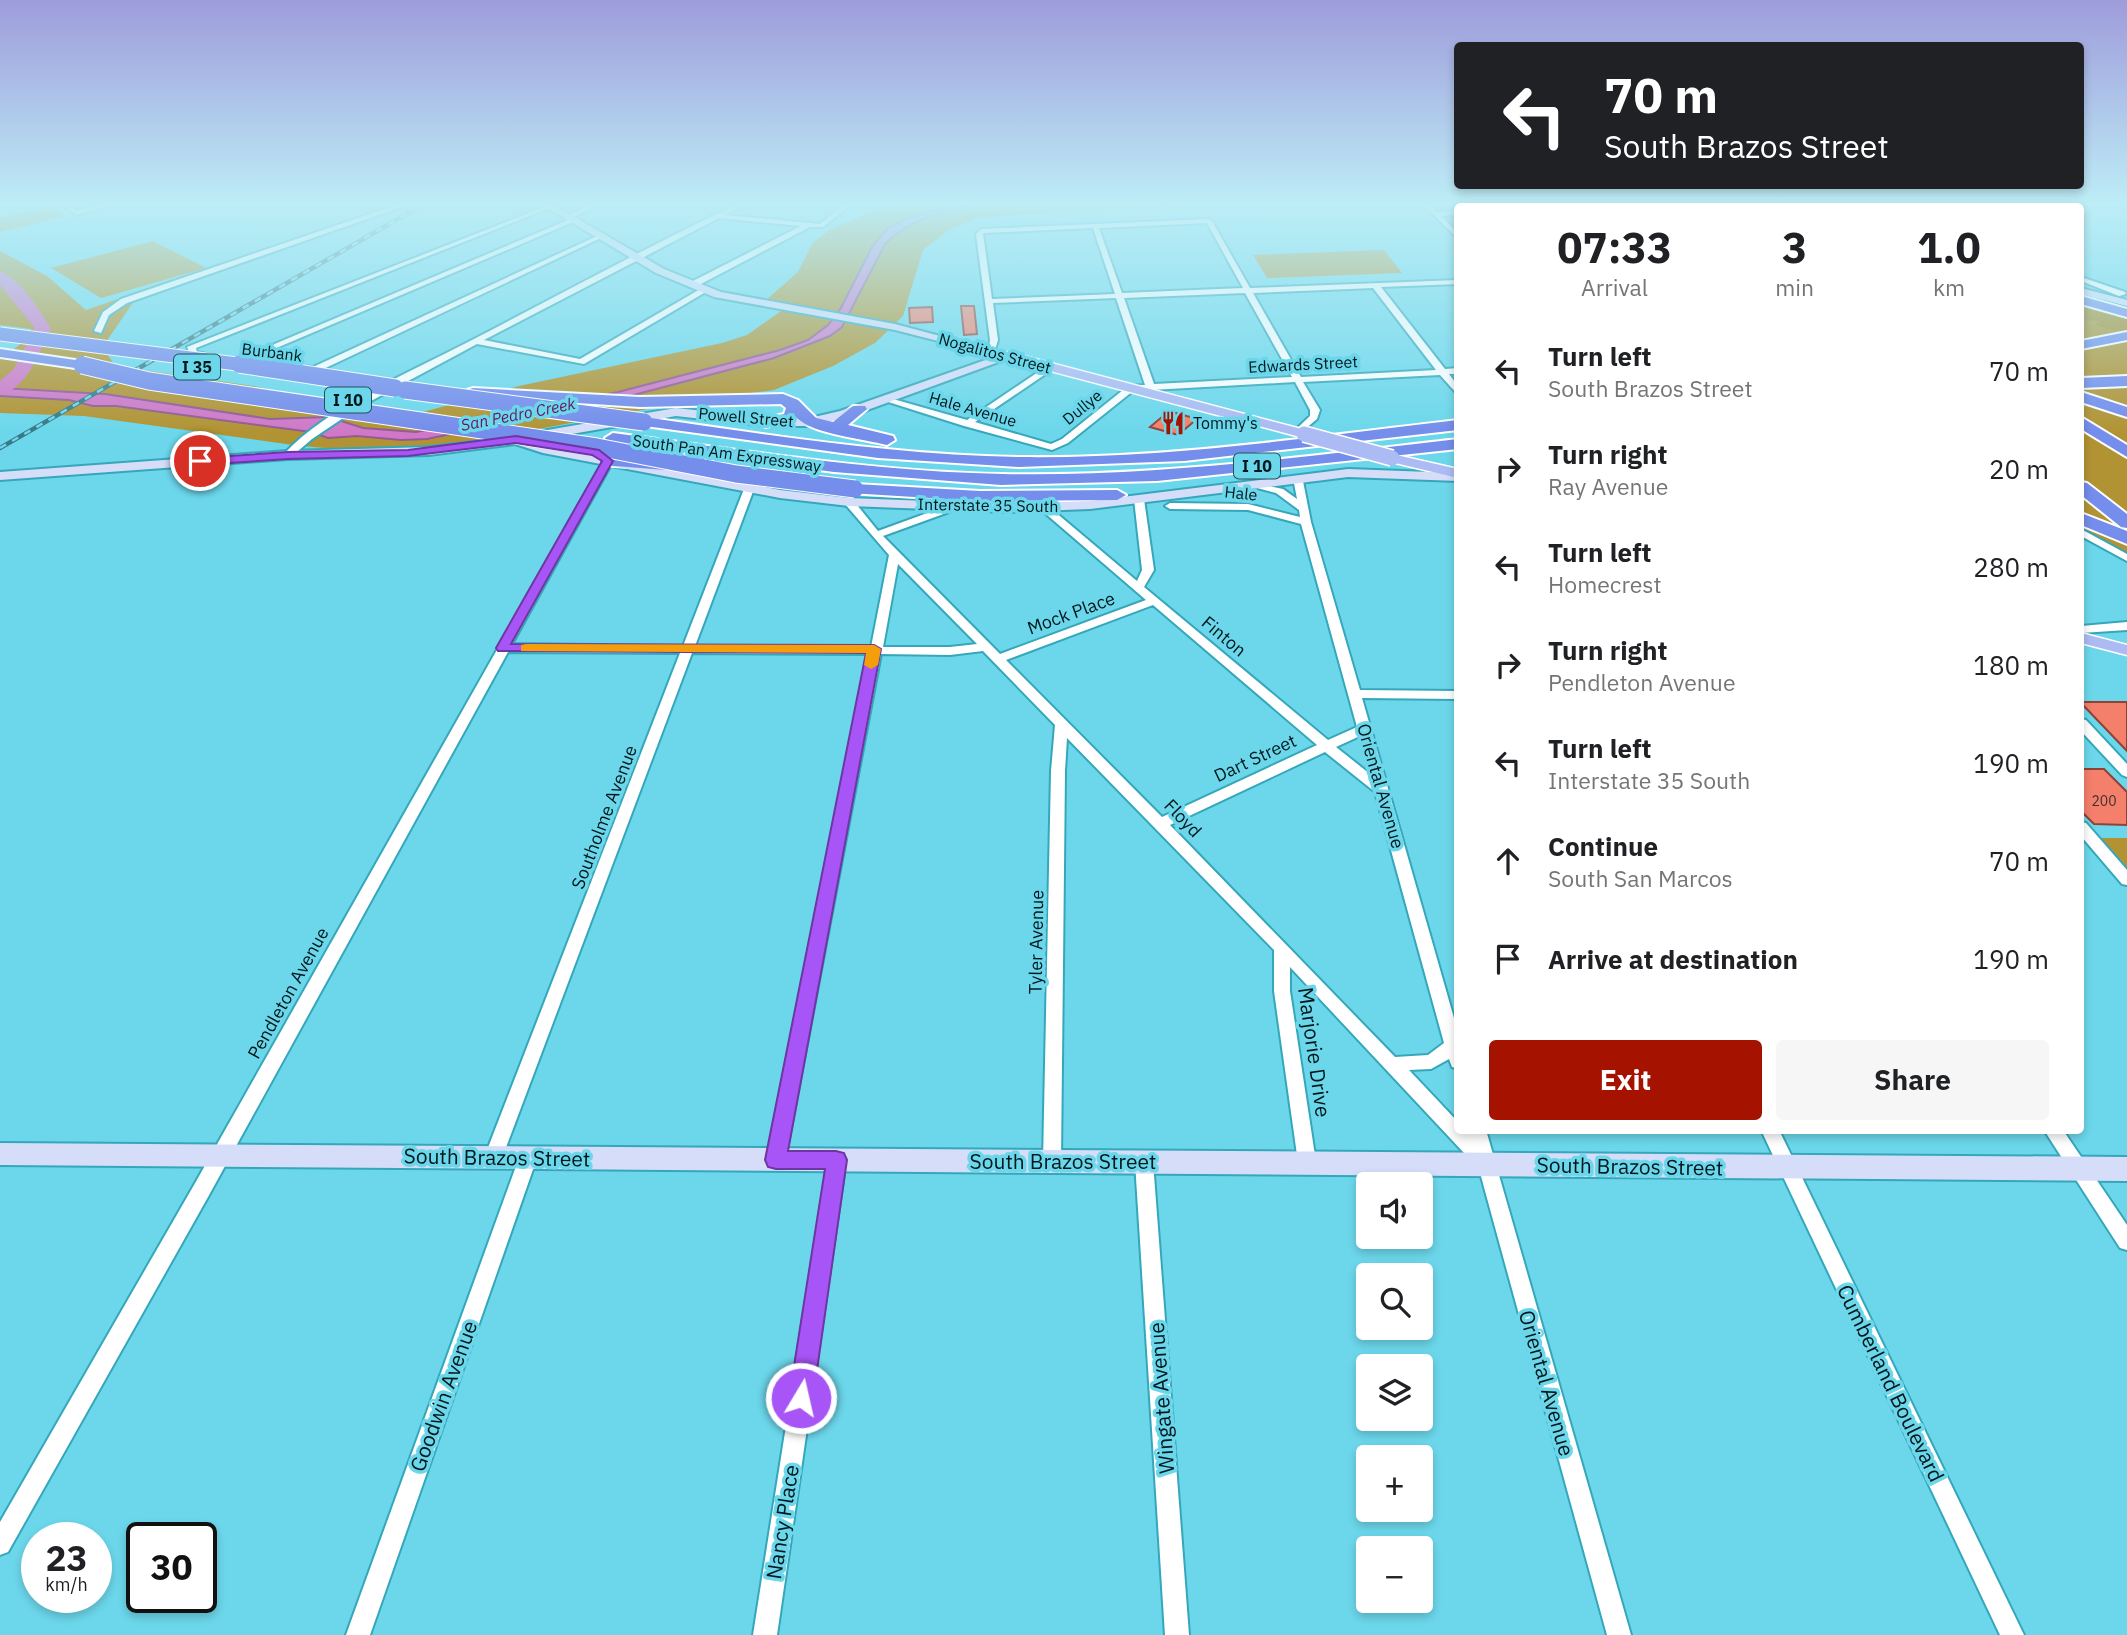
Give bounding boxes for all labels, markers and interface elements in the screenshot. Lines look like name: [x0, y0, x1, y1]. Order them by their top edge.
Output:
text: 70 m: [1604, 63, 1718, 126]
icon: left: [1489, 70, 1580, 161]
text: South Brazos Street: [1604, 125, 1889, 167]
text: 07:33: [1557, 220, 1672, 275]
text: 3: [1782, 220, 1807, 275]
text: 1.0: [1917, 220, 1981, 275]
text: Arrival: [1581, 272, 1648, 302]
text: min: [1775, 272, 1814, 302]
text: km: [1933, 272, 1965, 302]
street label: Nogalitos Street: [937, 328, 1053, 378]
street label: Burbank: [241, 338, 304, 366]
text: Turn left: [1548, 339, 1651, 373]
street label: Edwards Street: [1248, 351, 1358, 377]
icon: left: [1489, 352, 1527, 390]
road number: I 35: [174, 354, 220, 380]
text: 70 m: [1989, 354, 2049, 388]
text: South Brazos Street: [1548, 373, 1753, 403]
street label: Dullye: [1058, 385, 1106, 429]
street label: Hale Avenue: [927, 387, 1019, 431]
road number: I 10: [325, 388, 371, 412]
water label: San Pedro Creek: [459, 393, 578, 435]
street label: Powell Street: [698, 403, 794, 431]
restaurant icon: Tommy's: [1159, 409, 1187, 437]
place label: Tommy's: [1193, 413, 1258, 433]
street label: South Pan Am Expressway: [632, 430, 822, 476]
pin: [170, 431, 230, 491]
text: Turn right: [1548, 437, 1667, 471]
icon: arrive: [181, 442, 219, 480]
icon: right: [1489, 450, 1527, 488]
text: 20 m: [1989, 452, 2049, 486]
road number: I 10: [1234, 453, 1280, 478]
text: Ray Avenue: [1548, 471, 1668, 501]
street label: Hale: [1224, 481, 1259, 505]
street label: Interstate 35 South: [917, 494, 1059, 516]
text: Turn left: [1548, 535, 1651, 569]
icon: left: [1489, 548, 1527, 586]
text: 280 m: [1973, 550, 2049, 584]
text: Homecrest: [1548, 569, 1661, 599]
street label: Mock Place: [1024, 586, 1118, 639]
street label: Finton: [1197, 611, 1251, 661]
text: Turn right: [1548, 633, 1667, 667]
icon: right: [1489, 646, 1527, 684]
text: 180 m: [1973, 648, 2049, 682]
text: Pendleton Avenue: [1548, 667, 1736, 697]
street label: Oriental Avenue: [1352, 721, 1410, 851]
street label: Dart Street: [1210, 729, 1300, 787]
text: Turn left: [1548, 731, 1651, 765]
street label: Southolme Avenue: [566, 742, 642, 892]
icon: left: [1489, 744, 1527, 782]
text: 190 m: [1973, 746, 2049, 780]
text: Interstate 35 South: [1548, 765, 1750, 795]
house number: 200: [2091, 792, 2117, 810]
street label: Floyd: [1159, 794, 1207, 842]
text: Continue: [1548, 829, 1658, 863]
icon: ahead: [1489, 842, 1527, 880]
text: 70 m: [1989, 844, 2049, 878]
text: South San Marcos: [1548, 863, 1733, 893]
street label: Tyler Avenue: [1024, 890, 1048, 994]
street label: Pendleton Avenue: [242, 923, 334, 1063]
icon: arrive: [1489, 940, 1527, 978]
text: Arrive at destination: [1548, 942, 1798, 976]
text: 190 m: [1973, 942, 2049, 976]
street label: Marjorie Drive: [1292, 985, 1338, 1119]
button: Exit: [1489, 1040, 1762, 1120]
button: Share: [1776, 1040, 2049, 1120]
street label: South Brazos Street: [403, 1141, 591, 1173]
street label: South Brazos Street: [970, 1147, 1156, 1175]
street label: South Brazos Street: [1536, 1150, 1724, 1182]
map controls: [1356, 1172, 1433, 1613]
button: sound: [1356, 1172, 1433, 1249]
button: search: [1356, 1263, 1433, 1340]
street label: Cumberland Boulevard: [1831, 1280, 1951, 1486]
street label: Oriental Avenue: [1513, 1307, 1581, 1459]
street label: Goodwin Avenue: [403, 1317, 483, 1475]
street label: Wingate Avenue: [1142, 1321, 1180, 1475]
button: layers: [1356, 1354, 1433, 1431]
position arrow: [764, 1361, 838, 1435]
button: +: [1356, 1445, 1433, 1522]
street label: Nancy Place: [759, 1463, 805, 1581]
speed limit sign: 30: [126, 1522, 217, 1613]
text: 23: [45, 1535, 88, 1581]
button: −: [1356, 1536, 1433, 1613]
text: km/h: [45, 1573, 88, 1596]

